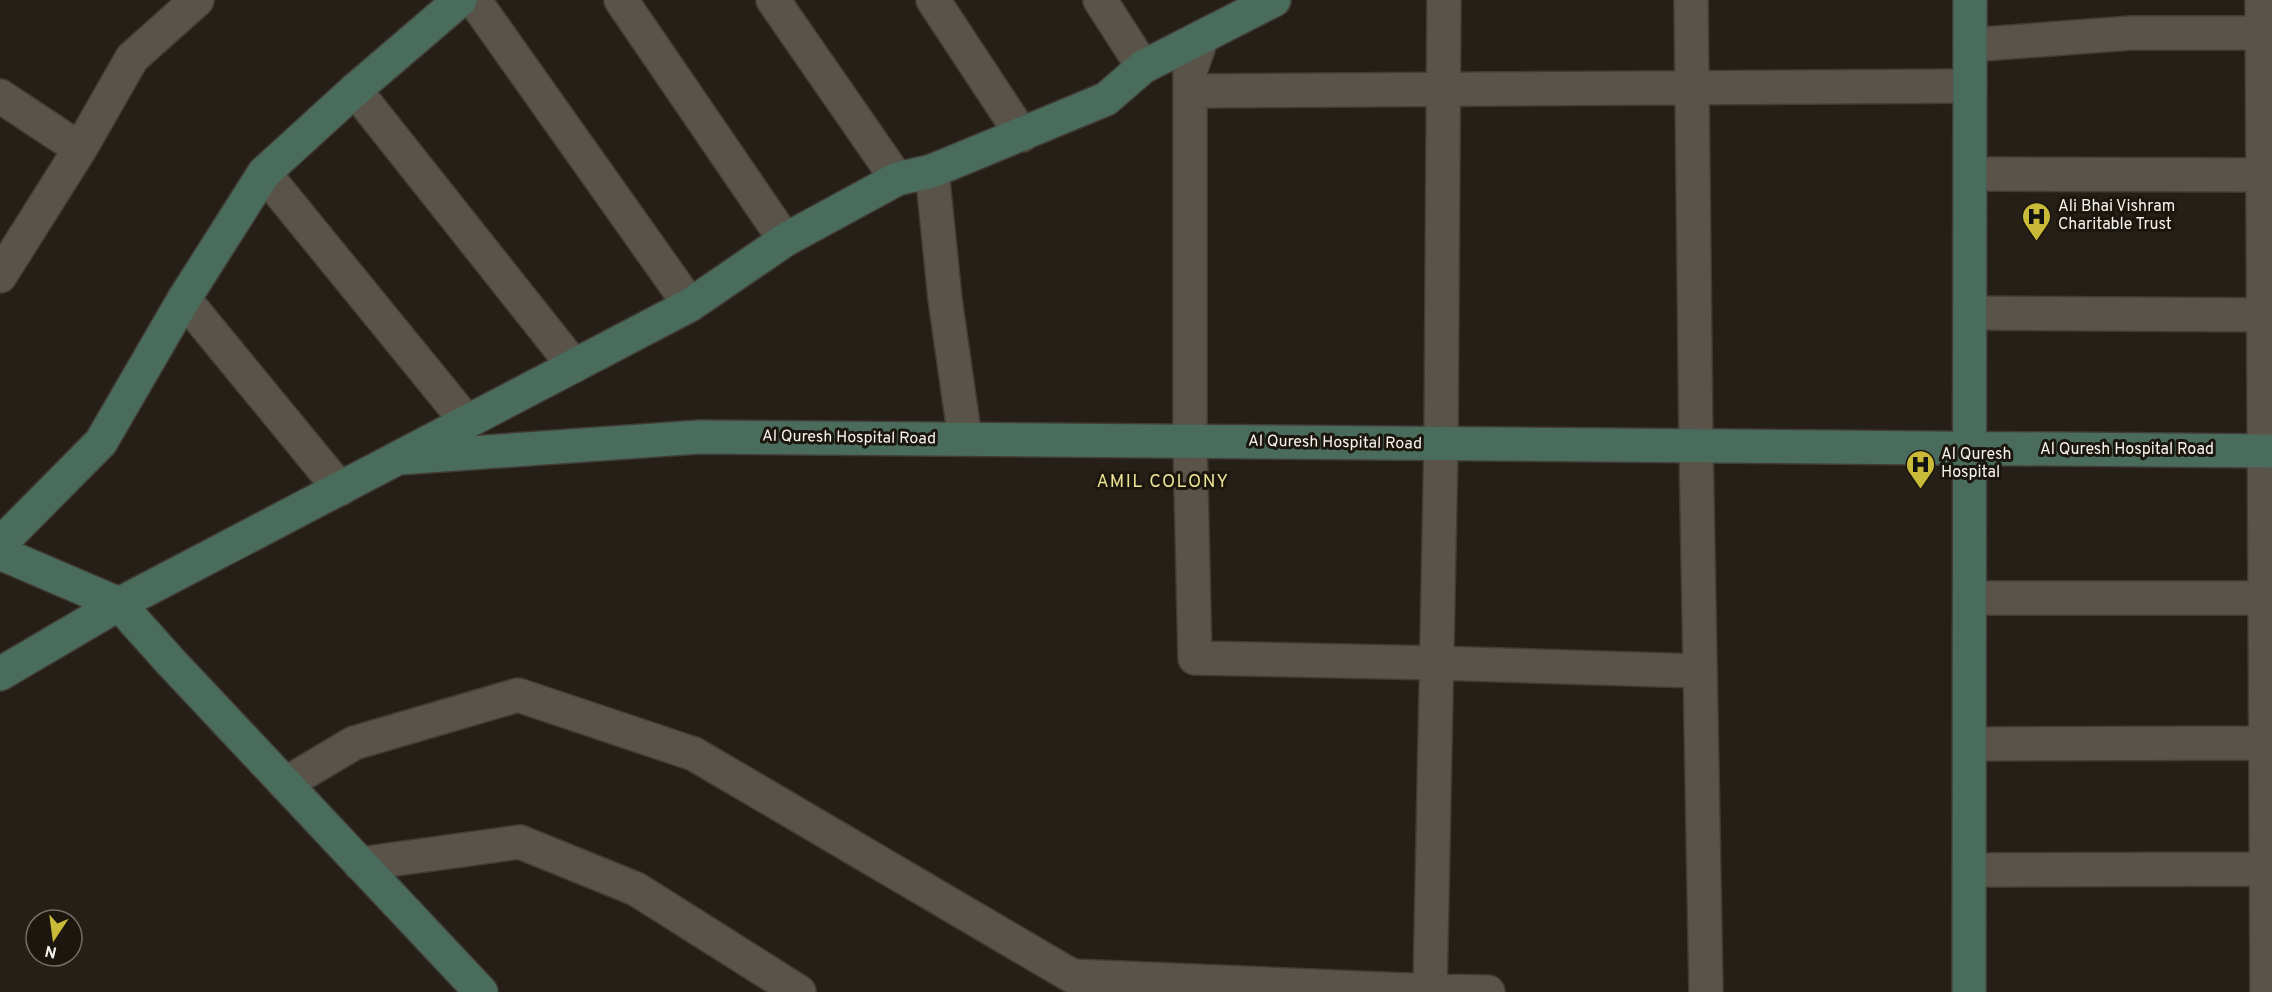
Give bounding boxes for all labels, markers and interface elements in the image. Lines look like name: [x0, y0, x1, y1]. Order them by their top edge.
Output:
place label: Ali Bhai Vishram Charitable Trust: [2058, 197, 2175, 235]
hospital icon: Ali Bhai Vishram Charitable Trust: [2021, 200, 2053, 242]
street label: Al Quresh Hospital Road: [762, 426, 936, 450]
street label: Al Quresh Hospital Road: [1248, 431, 1422, 455]
street label: Al Quresh Hospital Road: [2040, 440, 2214, 460]
place label: Al Quresh Hospital: [1941, 445, 2011, 483]
hospital icon: Al Quresh Hospital: [1904, 448, 1936, 490]
district label: AMIL COLONY: [1096, 471, 1230, 494]
north arrow: [24, 908, 84, 968]
text: N: [43, 940, 59, 962]

